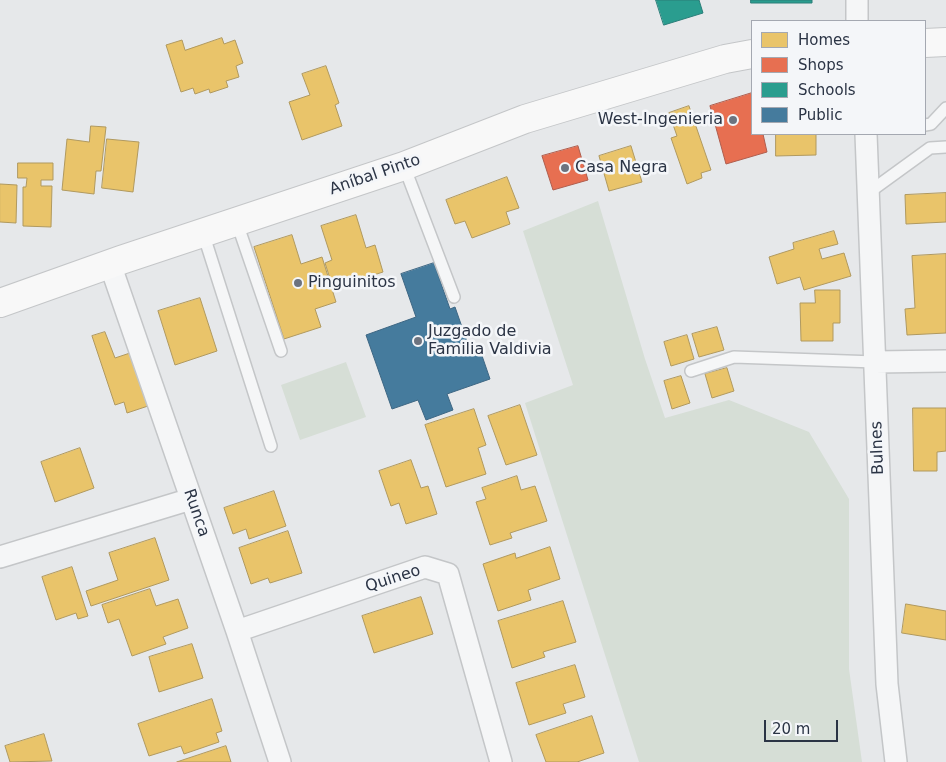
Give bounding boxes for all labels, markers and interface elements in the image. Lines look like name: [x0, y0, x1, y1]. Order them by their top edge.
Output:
legend: [751, 20, 926, 135]
text: Homes: [798, 31, 850, 49]
text: Shops: [798, 56, 844, 74]
text: Schools: [798, 81, 856, 99]
text: Public: [798, 106, 842, 124]
place label: West-Ingenieria: [598, 110, 723, 130]
marker: West-Ingenieria: [727, 114, 739, 126]
street label: Aníbal Pinto: [327, 150, 423, 200]
place label: Casa Negra: [575, 158, 668, 178]
marker: Casa Negra: [559, 162, 571, 174]
place label: Pinguinitos: [308, 273, 396, 293]
marker: Pinguinitos: [292, 277, 304, 289]
place label: Juzgado de Familia Valdivia: [428, 322, 552, 360]
marker: Juzgado de Familia Valdivia: [412, 335, 424, 347]
street label: Bulnes: [867, 421, 889, 475]
street label: Runca: [179, 487, 213, 539]
street label: Quineo: [363, 561, 423, 597]
scale bar: [766, 710, 840, 742]
text: 20 m: [772, 720, 810, 738]

